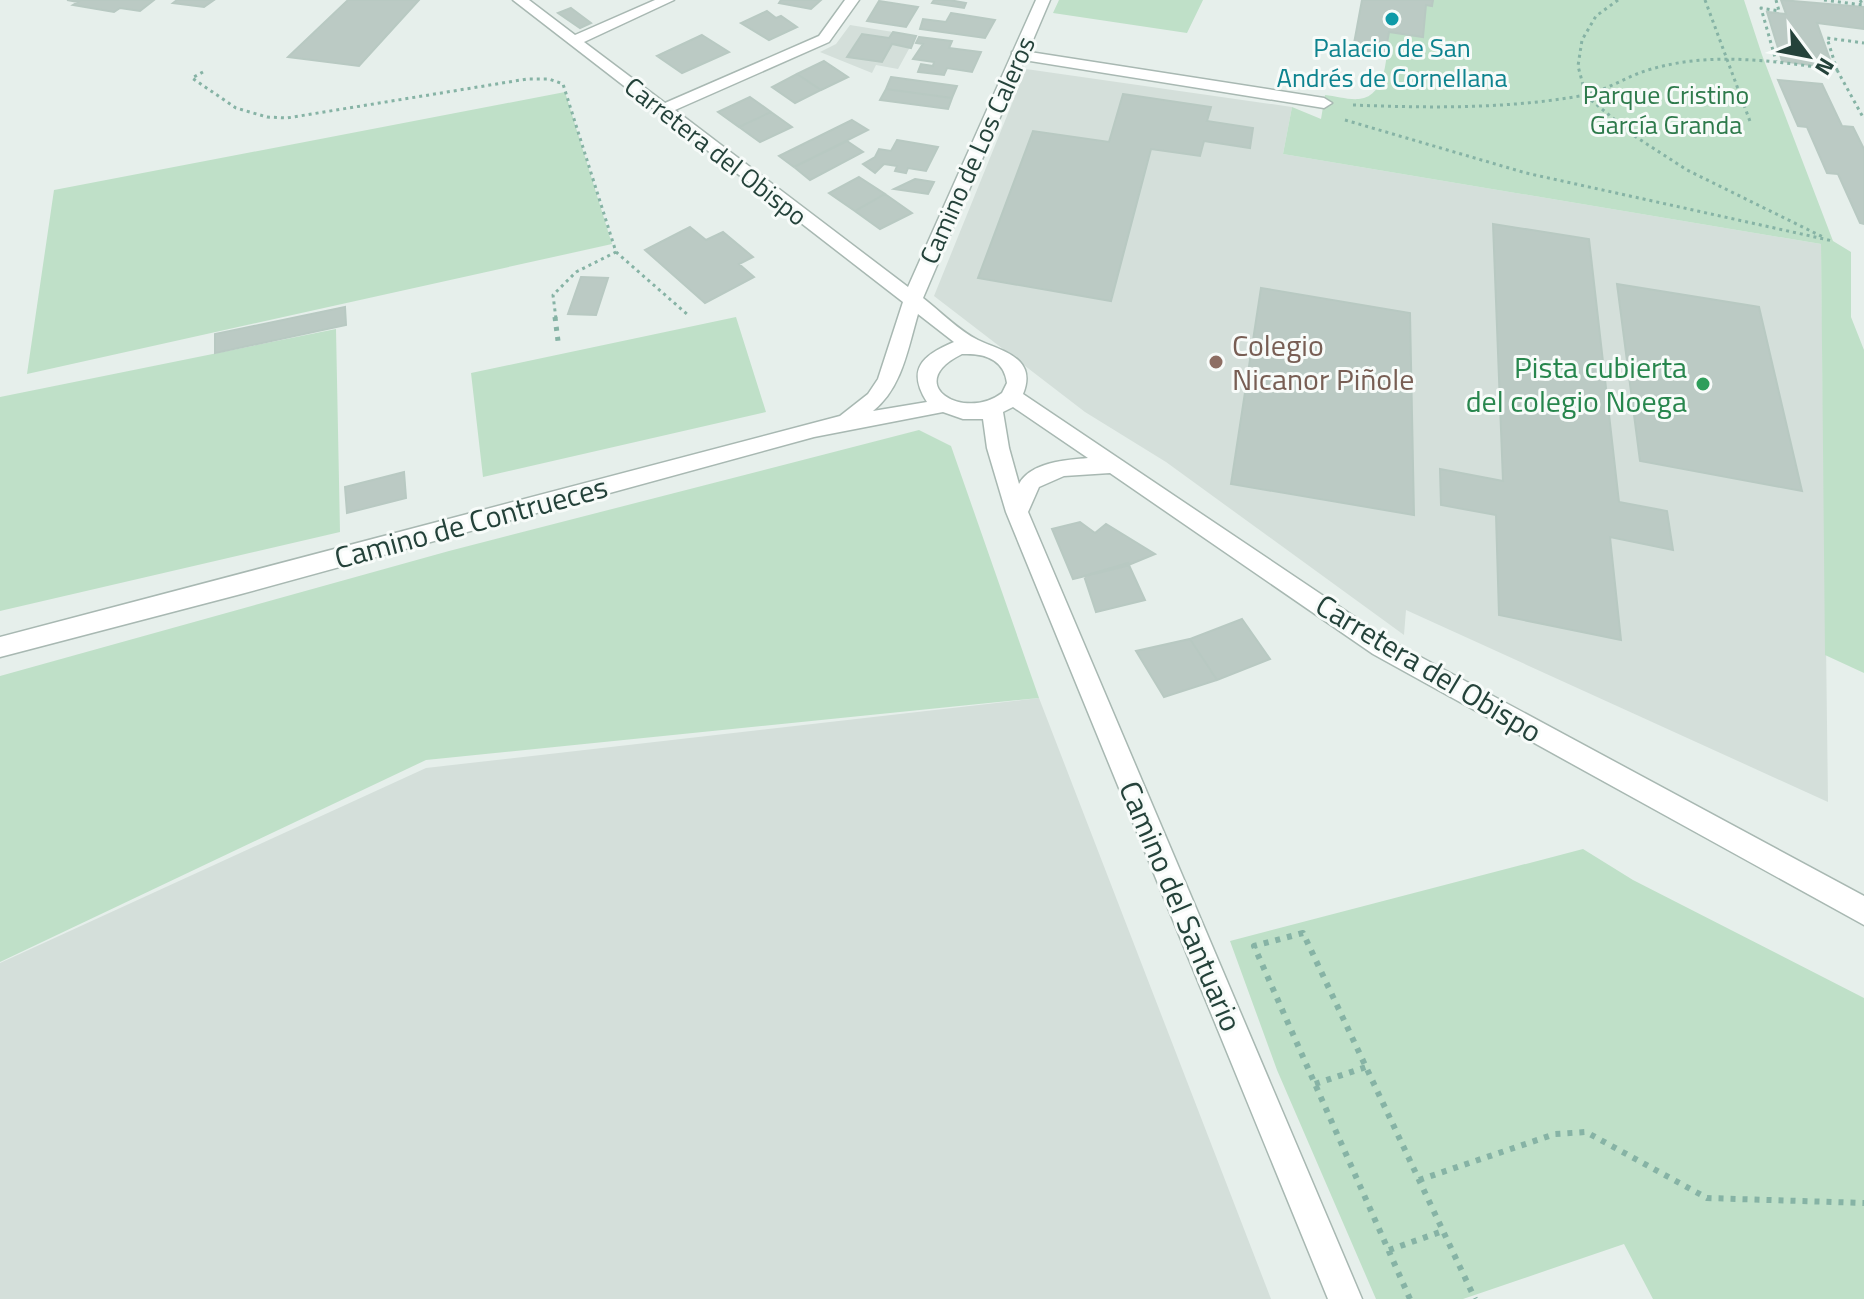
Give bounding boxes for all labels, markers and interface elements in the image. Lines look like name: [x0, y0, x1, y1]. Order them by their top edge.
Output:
marker: Palacio de San Andrés de Cornellana: [1383, 10, 1401, 28]
north arrow: [1768, 16, 1848, 96]
place label: Palacio de San Andrés de Cornellana: [1276, 28, 1508, 97]
street label: Camino de Los Caleros: [909, 30, 1045, 270]
text: N: [1807, 51, 1843, 82]
street label: Carretera del Obispo: [616, 67, 816, 235]
park label: Parque Cristino García Granda: [1583, 75, 1749, 144]
place label: Colegio Nicanor Piñole: [1232, 322, 1414, 402]
place label: Pista cubierta del colegio Noega: [1466, 344, 1687, 424]
marker: Colegio Nicanor Piñole: [1207, 353, 1225, 371]
marker: Pista cubierta del colegio Noega: [1694, 375, 1712, 393]
street label: Camino de Contrueces: [329, 463, 613, 581]
street label: Carretera del Obispo: [1307, 582, 1551, 754]
street label: Camino del Santuario: [1108, 774, 1254, 1038]

